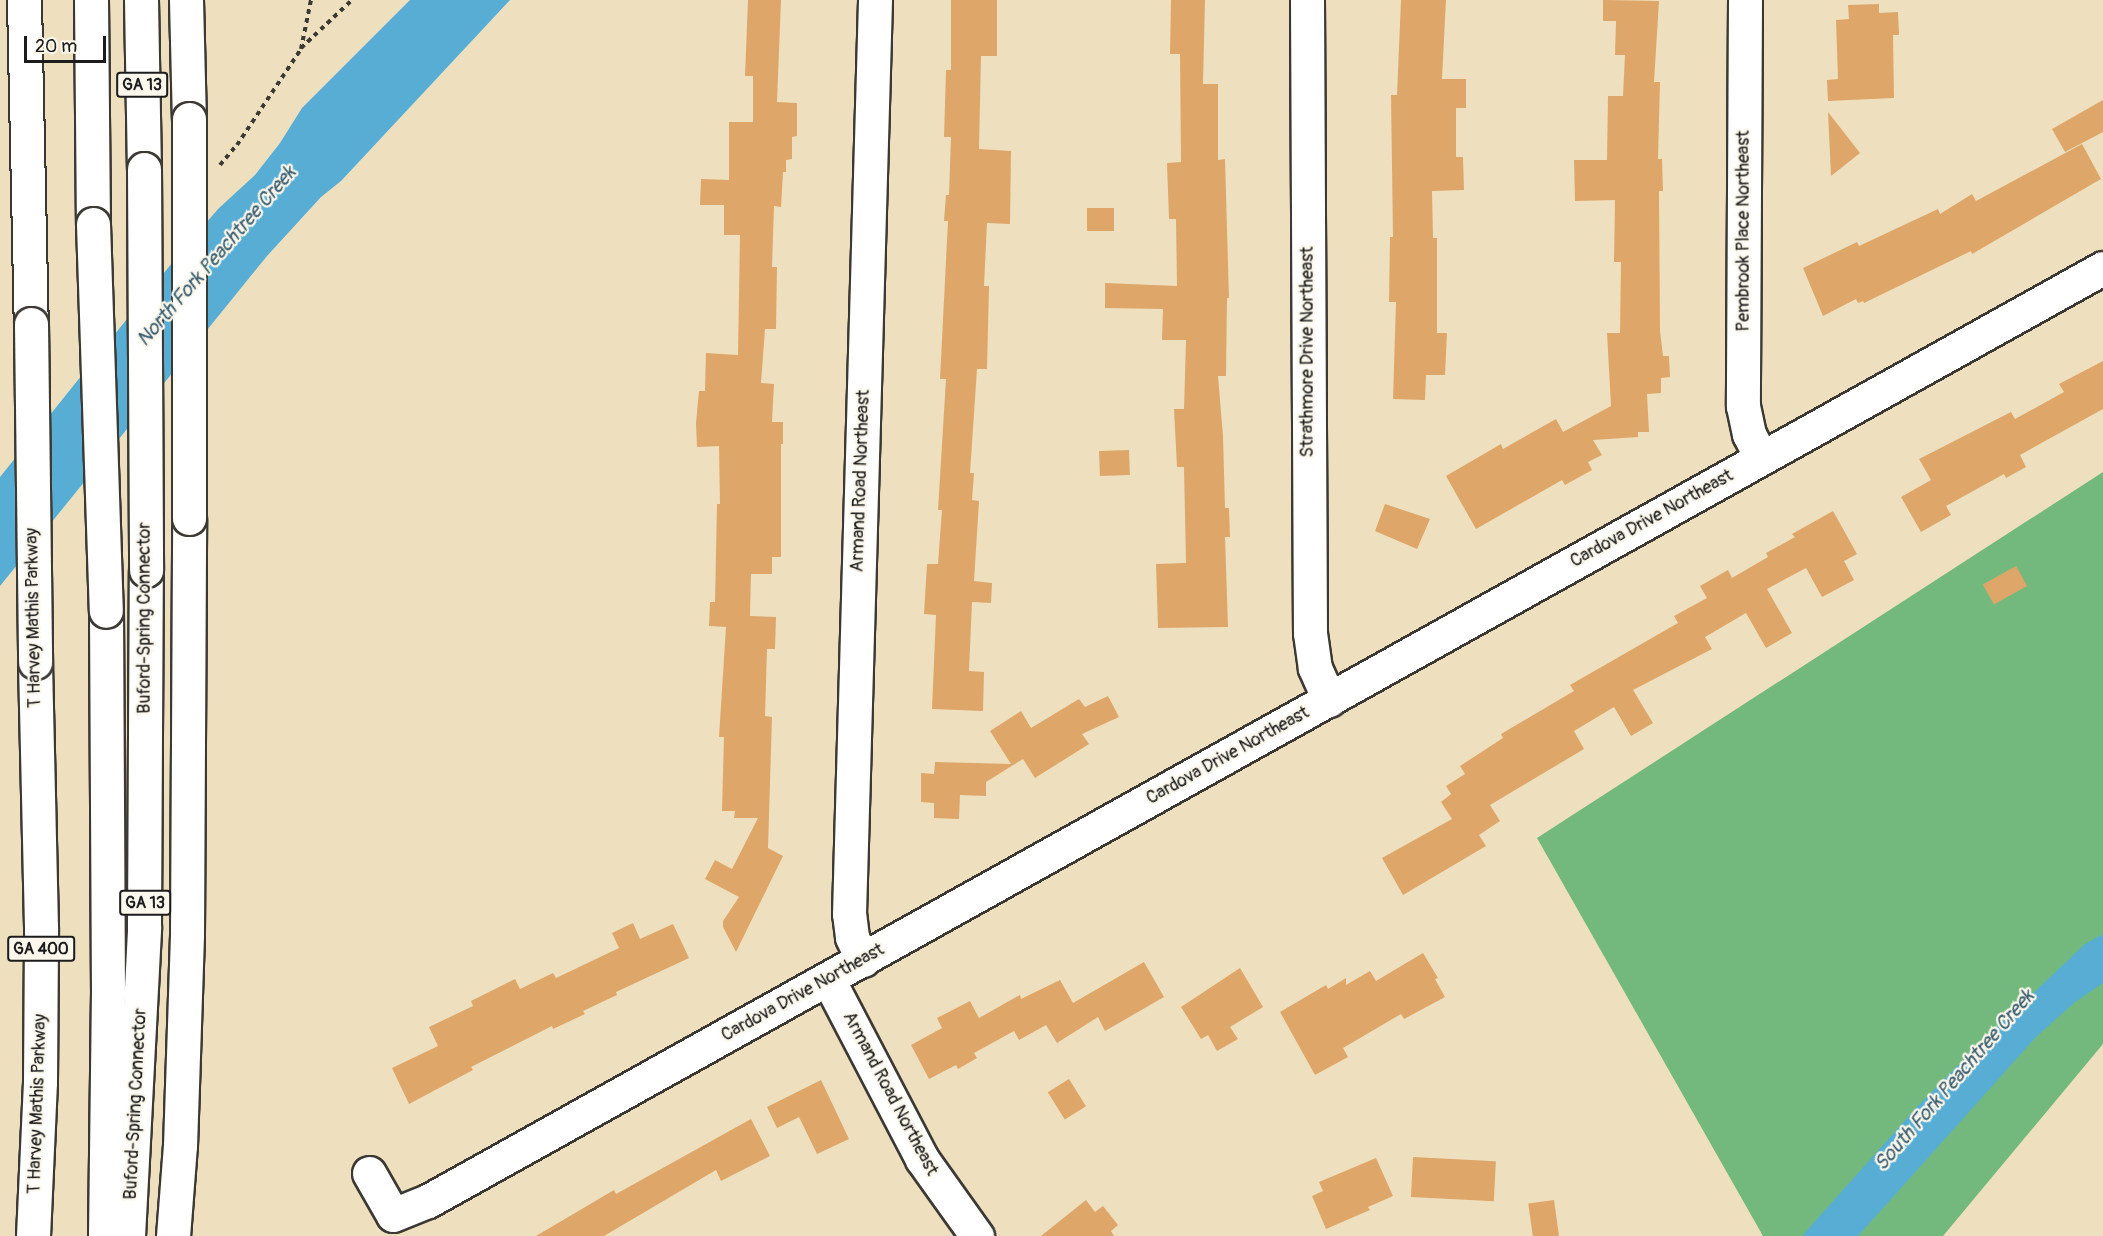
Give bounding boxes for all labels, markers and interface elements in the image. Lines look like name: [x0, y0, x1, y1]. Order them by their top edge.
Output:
scale bar: [27, 24, 110, 62]
text: 20 m: [35, 35, 77, 58]
road number: GA 13: [115, 72, 169, 98]
street label: Pembrook Place Northeast: [1733, 130, 1755, 332]
water label: North Fork Peachtree Creek: [131, 161, 301, 351]
street label: Strathmore Drive Northeast: [1297, 246, 1319, 458]
street label: Armand Road Northeast: [847, 389, 875, 573]
street label: Cardova Drive Northeast: [1567, 465, 1737, 573]
street label: Buford-Spring Connector: [134, 522, 156, 714]
street label: T Harvey Mathis Parkway: [22, 528, 46, 708]
street label: Cardova Drive Northeast: [1143, 702, 1313, 810]
road number: GA 13: [118, 890, 172, 916]
road number: GA 400: [6, 936, 76, 962]
street label: Cardova Drive Northeast: [718, 939, 888, 1047]
water label: South Fork Peachtree Creek: [1869, 985, 2039, 1175]
street label: Buford-Spring Connector: [120, 1008, 152, 1200]
street label: Armand Road Northeast: [838, 1008, 942, 1180]
street label: T Harvey Mathis Parkway: [24, 1014, 52, 1194]

